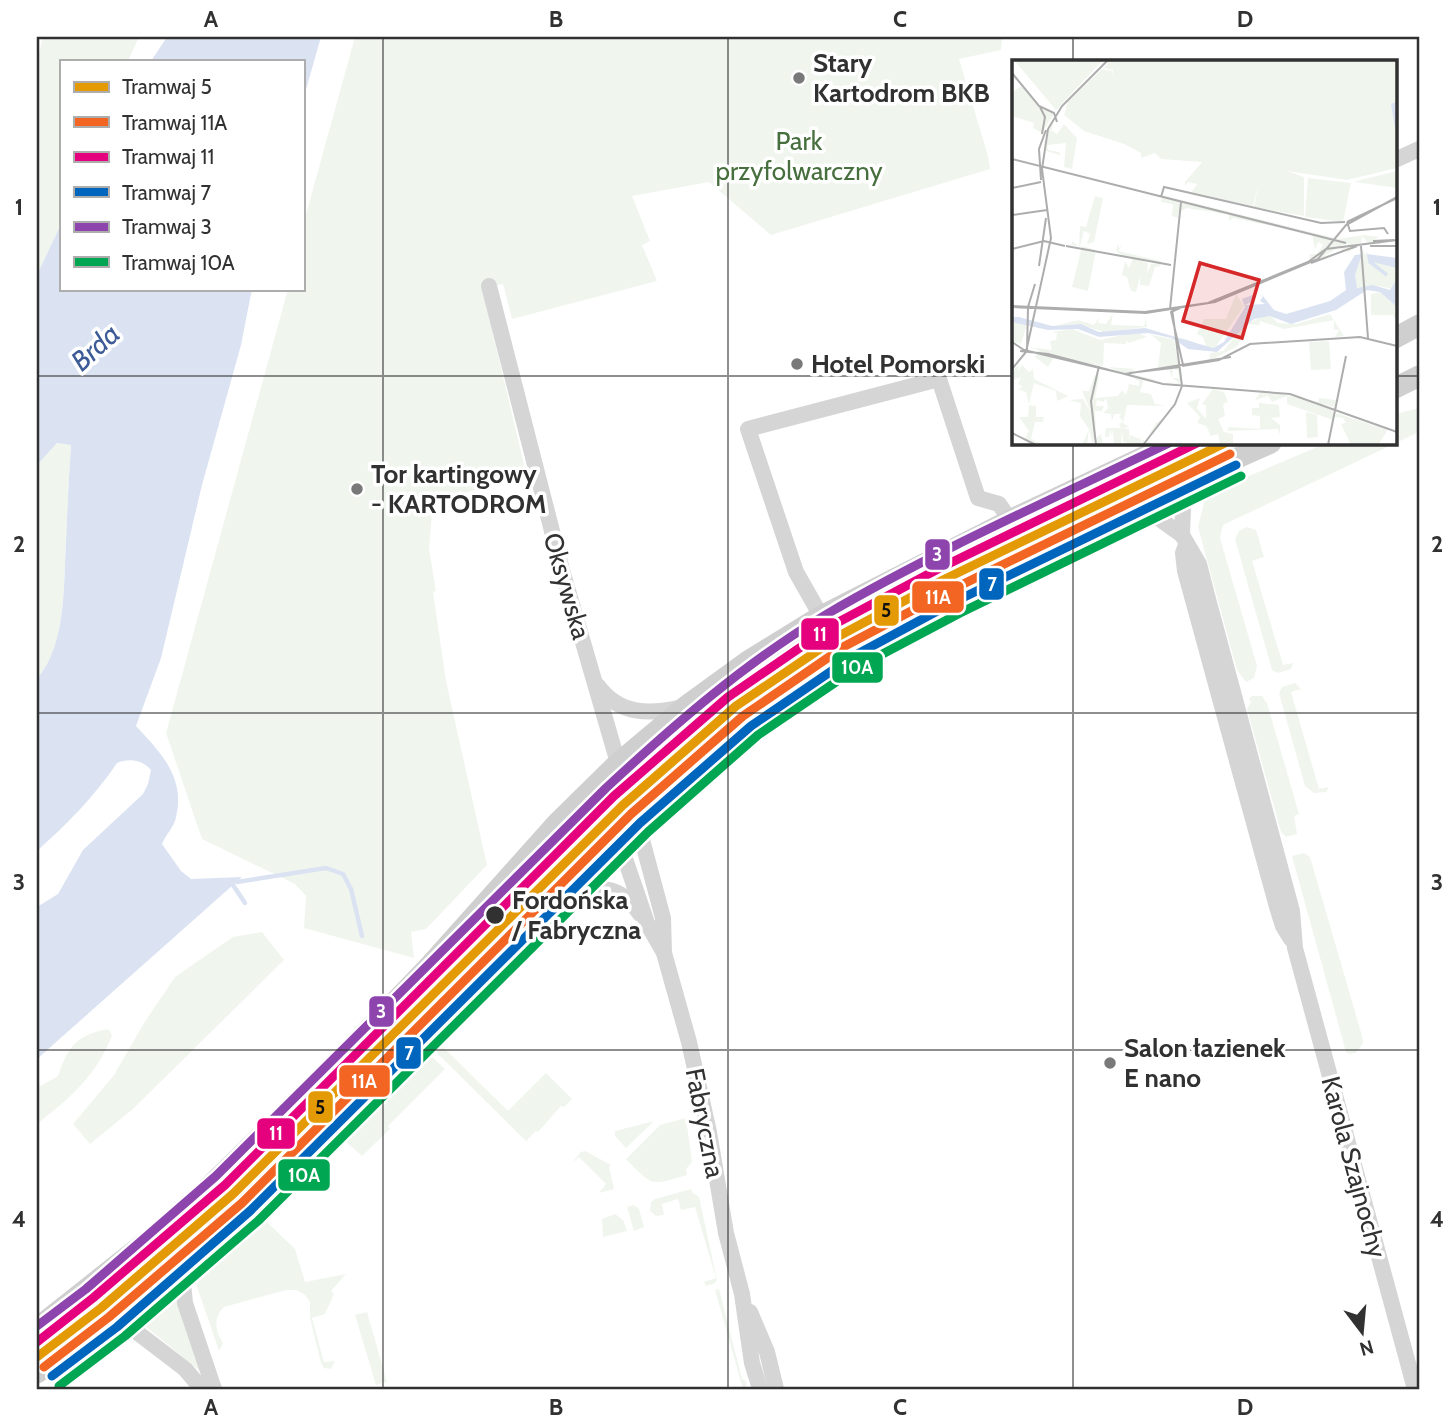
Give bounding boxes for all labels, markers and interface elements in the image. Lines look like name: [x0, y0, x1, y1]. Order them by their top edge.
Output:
text: A: [204, 5, 219, 33]
text: B: [549, 5, 563, 33]
text: C: [893, 5, 907, 33]
text: D: [1237, 5, 1253, 33]
place label: Stary Kartodrom BKB: [813, 47, 990, 109]
legend: [60, 60, 304, 290]
inset map: [1012, 60, 1396, 444]
marker: Stary Kartodrom BKB: [791, 70, 807, 86]
text: Tramwaj 5: [122, 74, 212, 100]
text: Tramwaj 11A: [122, 110, 227, 136]
park label: Park przyfolwarczny: [715, 125, 883, 187]
text: Tramwaj 11: [122, 144, 214, 170]
text: Tramwaj 7: [122, 180, 212, 206]
text: 1: [15, 193, 23, 221]
text: 1: [1433, 193, 1441, 221]
text: Tramwaj 3: [122, 214, 212, 240]
text: Tramwaj 10A: [122, 250, 235, 276]
water label: Brda: [64, 316, 126, 378]
place label: Hotel Pomorski: [811, 348, 985, 380]
marker: Hotel Pomorski: [789, 356, 805, 372]
place label: Tor kartingowy - KARTODROM: [371, 458, 546, 520]
marker: Tor kartingowy - KARTODROM: [349, 481, 365, 497]
street label: Oksywska: [537, 529, 598, 643]
text: 2: [13, 530, 25, 558]
text: 2: [1431, 530, 1443, 558]
line badge: 3: [924, 538, 951, 571]
text: 3: [932, 543, 942, 566]
line badge: 7: [978, 567, 1005, 601]
text: 7: [987, 573, 997, 596]
line badge: 11A: [911, 580, 965, 614]
text: 11A: [925, 586, 951, 609]
line badge: 5: [873, 594, 900, 627]
text: 5: [881, 599, 891, 622]
line badge: 11: [800, 617, 840, 651]
text: 11: [813, 623, 827, 646]
line badge: 10A: [831, 651, 884, 684]
text: 10A: [841, 656, 873, 679]
text: 3: [13, 868, 25, 896]
text: 3: [1431, 868, 1443, 896]
place label: Fordońska / Fabryczna: [511, 884, 641, 946]
marker: Fordońska / Fabryczna: [484, 904, 506, 926]
line badge: 3: [368, 995, 395, 1028]
text: 3: [376, 1000, 386, 1023]
place label: Salon łazienek E nano: [1124, 1032, 1286, 1094]
line badge: 7: [395, 1036, 422, 1070]
text: 7: [404, 1042, 414, 1065]
marker: Salon łazienek E nano: [1102, 1055, 1118, 1071]
line badge: 11A: [338, 1064, 391, 1098]
street label: Fabryczna: [679, 1065, 731, 1181]
text: 11A: [351, 1070, 377, 1093]
street label: Karola Szajnochy: [1314, 1073, 1394, 1261]
line badge: 5: [307, 1090, 334, 1124]
text: 5: [315, 1096, 325, 1119]
line badge: 11: [256, 1117, 296, 1150]
text: 11: [269, 1122, 283, 1145]
line badge: 10A: [277, 1158, 331, 1192]
text: 10A: [288, 1164, 320, 1187]
text: 4: [12, 1205, 26, 1233]
text: 4: [1430, 1205, 1444, 1233]
north arrow: [1326, 1296, 1396, 1366]
text: N: [1357, 1335, 1376, 1361]
text: A: [204, 1393, 219, 1421]
text: B: [549, 1393, 563, 1421]
text: C: [893, 1393, 907, 1421]
text: D: [1237, 1393, 1253, 1421]

